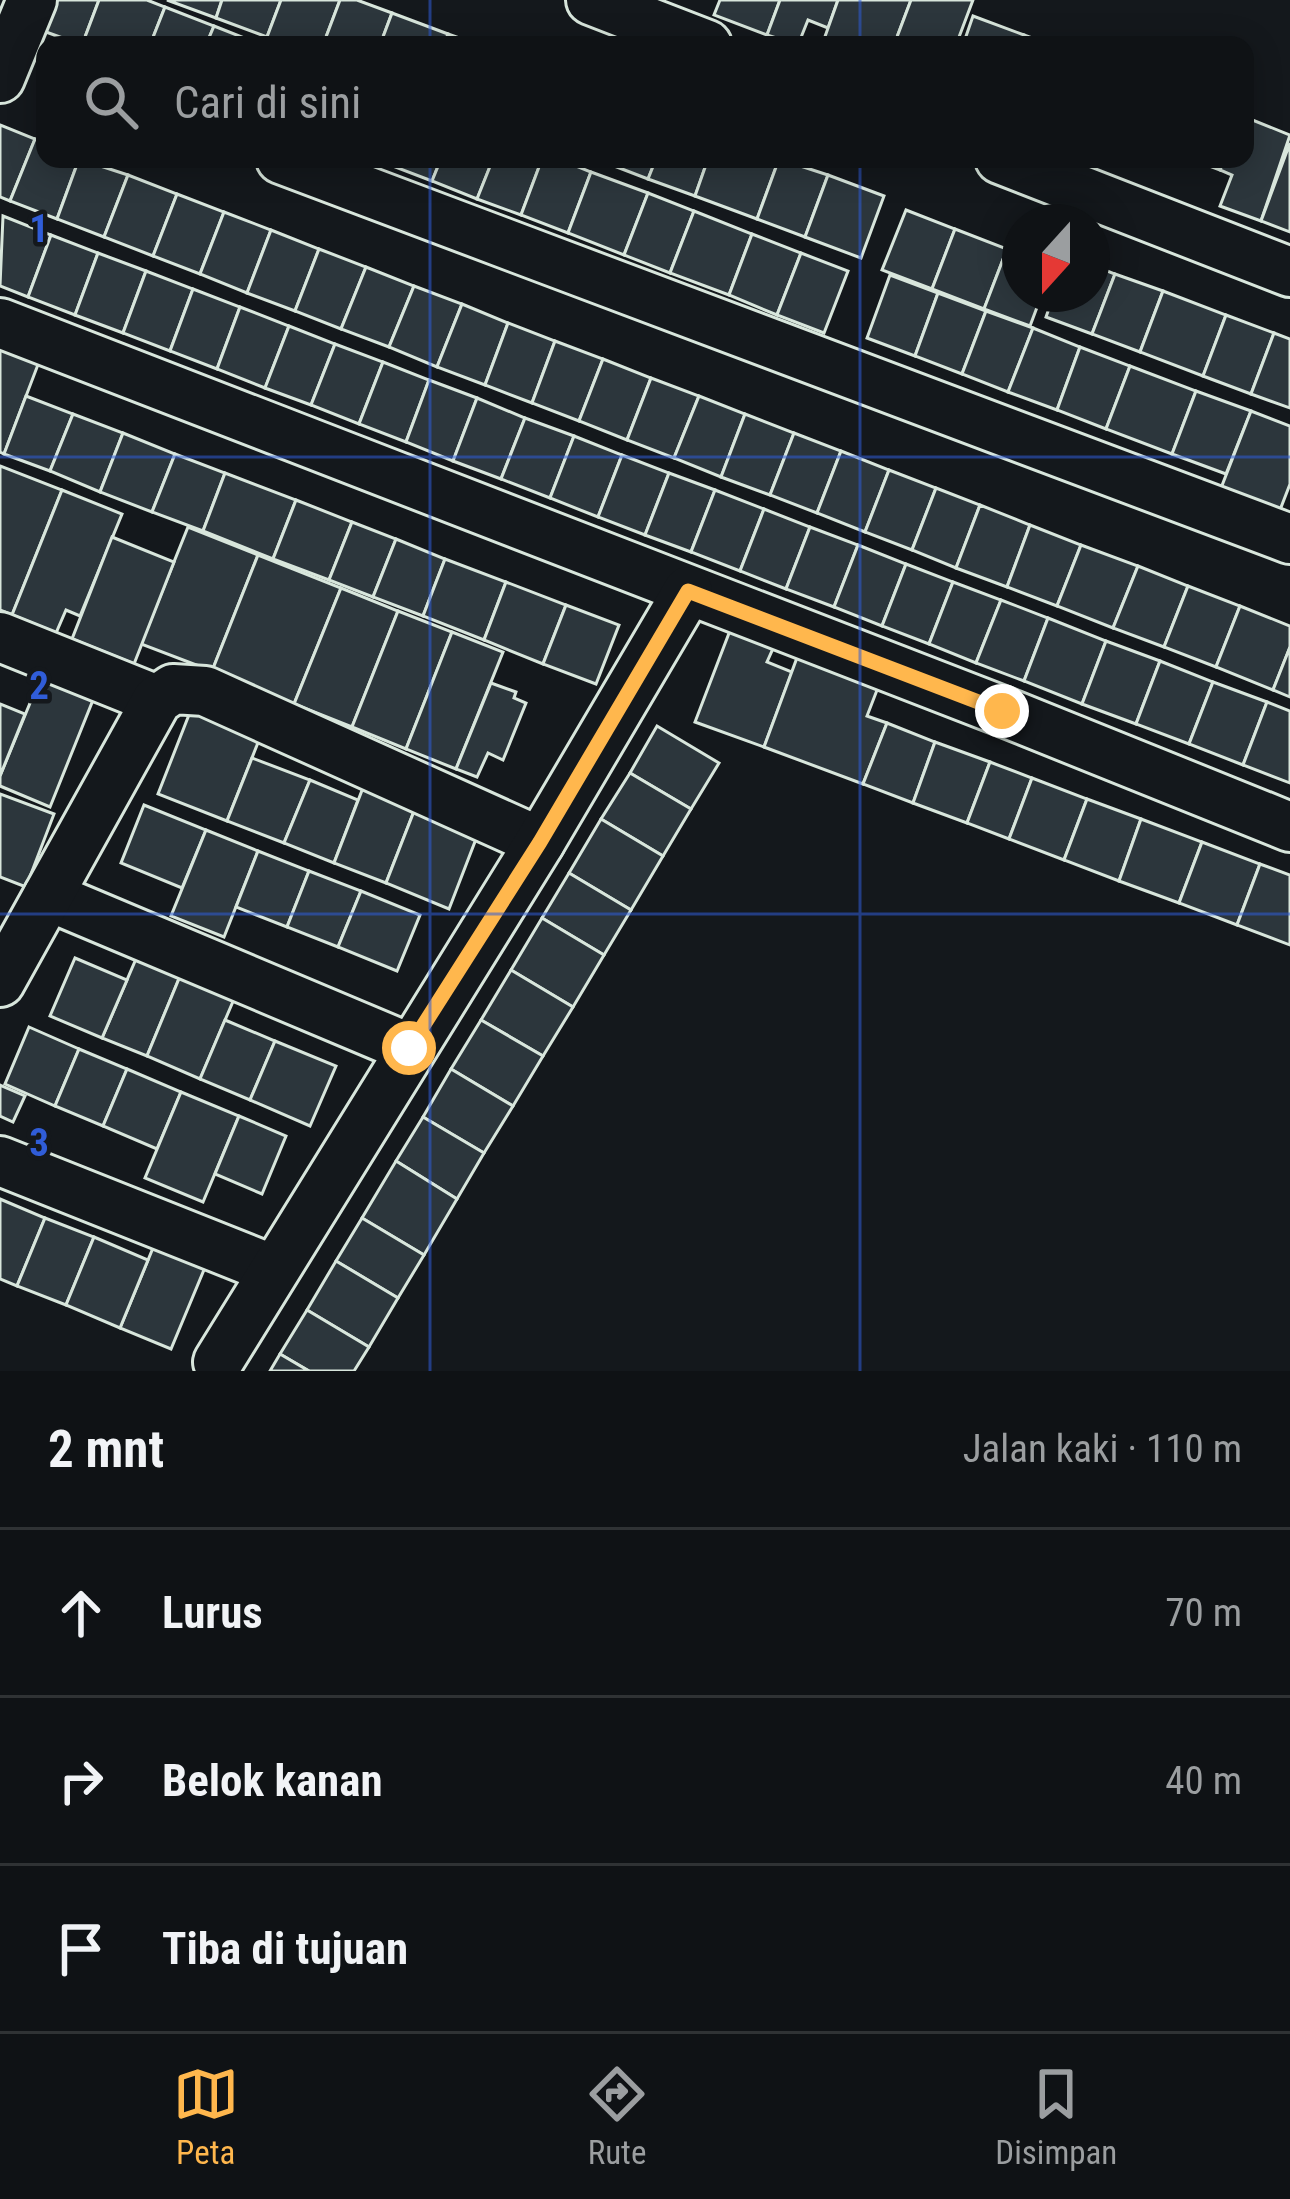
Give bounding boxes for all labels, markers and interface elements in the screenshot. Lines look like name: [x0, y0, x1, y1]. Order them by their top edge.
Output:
search box: [36, 36, 1254, 168]
icon: search: [78, 69, 144, 135]
text: Cari di sini: [174, 76, 361, 129]
north arrow: [1002, 204, 1110, 312]
text: 1: [29, 206, 49, 252]
text: 2: [29, 663, 49, 709]
route end: [975, 684, 1029, 738]
route start: [382, 1021, 436, 1075]
text: 3: [29, 1120, 49, 1166]
text: 2 mnt: [48, 1420, 164, 1479]
text: Jalan kaki · 110 m: [963, 1426, 1242, 1472]
icon: ahead: [48, 1580, 114, 1646]
text: Lurus: [162, 1586, 263, 1639]
text: 70 m: [1165, 1590, 1242, 1636]
icon: right: [48, 1748, 114, 1814]
text: Belok kanan: [162, 1754, 383, 1807]
text: 40 m: [1165, 1758, 1242, 1804]
icon: arrive: [48, 1916, 114, 1982]
text: Tiba di tujuan: [162, 1922, 408, 1975]
tab: Peta: [173, 2061, 239, 2172]
tab: Rute: [584, 2061, 650, 2172]
tab: Disimpan: [995, 2061, 1117, 2172]

